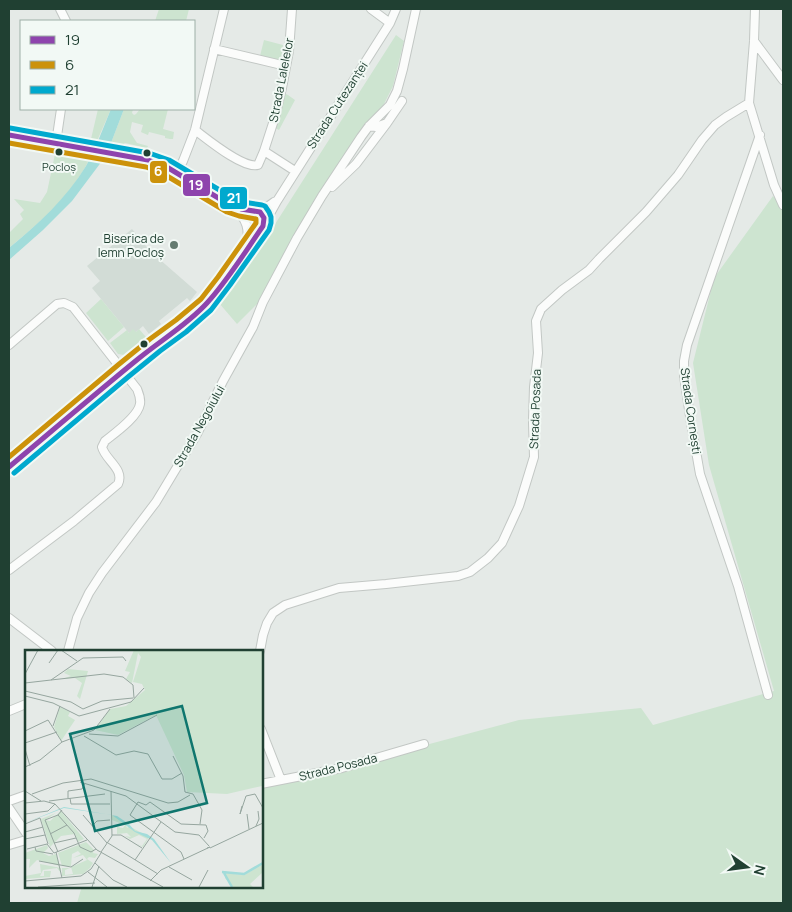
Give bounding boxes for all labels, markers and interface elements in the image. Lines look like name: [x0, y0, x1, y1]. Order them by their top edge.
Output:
legend: [20, 20, 195, 110]
text: 19: [65, 29, 80, 50]
street label: Strada Lalelelor: [264, 36, 298, 124]
text: 6: [65, 54, 74, 75]
street label: Strada Cutezanței: [302, 58, 372, 152]
text: 21: [65, 79, 79, 100]
marker: Pocloș: [54, 147, 64, 157]
unlabelled marker: [142, 148, 152, 158]
place label: Pocloș: [42, 159, 76, 174]
line badge: 6: [149, 160, 168, 184]
text: 6: [154, 161, 162, 180]
line badge: 19: [182, 173, 211, 197]
text: 19: [189, 175, 203, 194]
line badge: 21: [219, 186, 248, 210]
text: 21: [227, 188, 241, 207]
place label: Biserica de lemn Pocloș: [98, 230, 164, 261]
marker: Biserica de lemn Pocloș: [168, 239, 180, 251]
unlabelled marker: [139, 339, 149, 349]
street label: Strada Cornești: [677, 367, 705, 455]
street label: Strada Posada: [525, 369, 545, 449]
street label: Strada Negoiului: [169, 382, 229, 470]
inset map: [25, 650, 262, 887]
street label: Strada Posada: [297, 749, 379, 785]
north arrow: [722, 842, 772, 892]
text: N: [750, 863, 771, 877]

